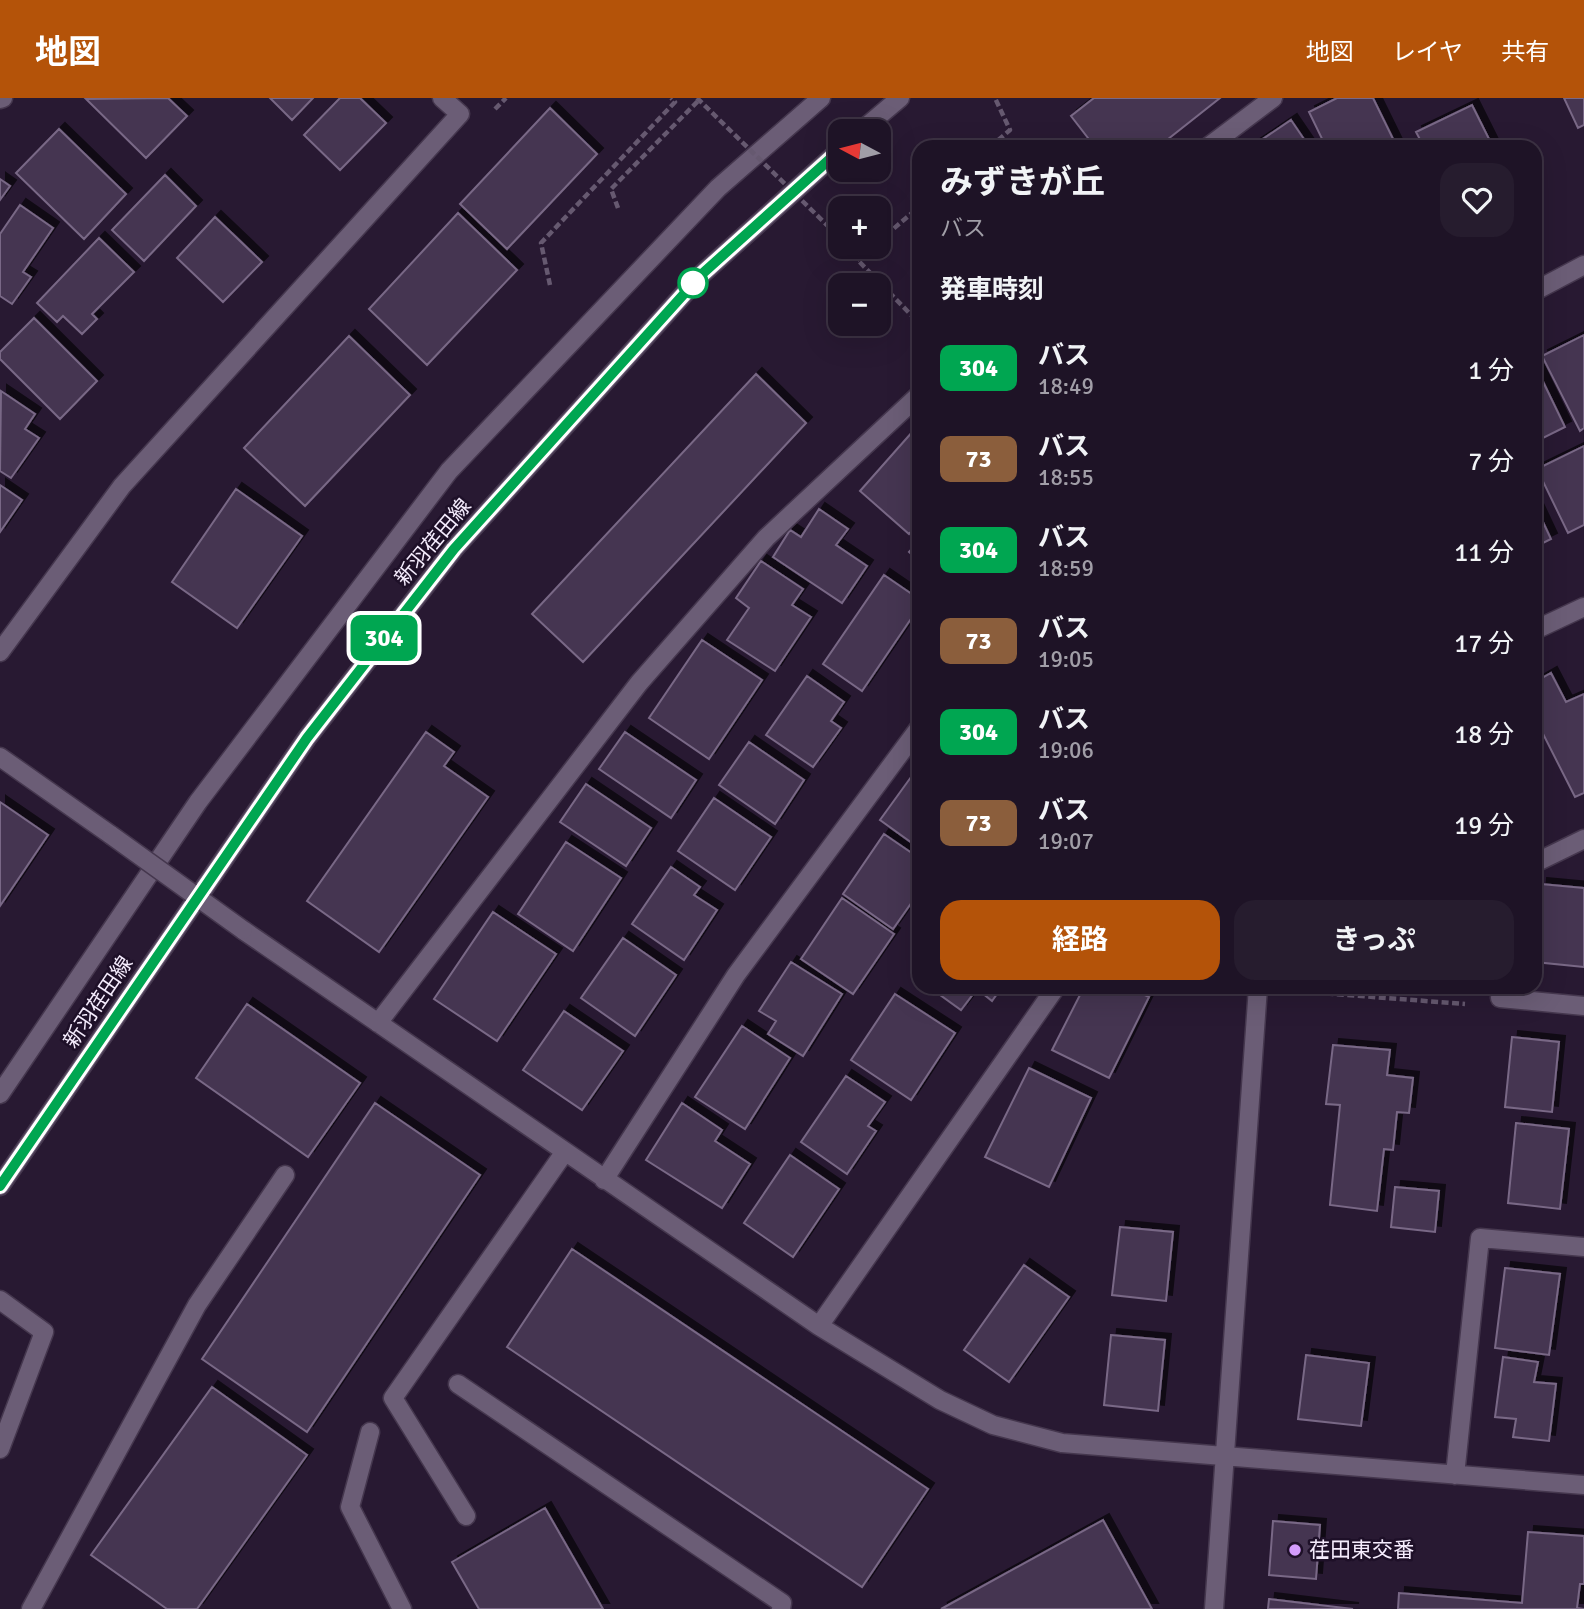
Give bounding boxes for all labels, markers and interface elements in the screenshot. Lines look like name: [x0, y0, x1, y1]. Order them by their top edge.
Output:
text: 地図: [35, 32, 101, 73]
text: 地図: [1306, 37, 1354, 67]
text: レイヤ: [1392, 37, 1463, 67]
text: 共有: [1501, 37, 1549, 67]
north arrow: [828, 119, 891, 182]
map controls: [828, 119, 891, 336]
text: みずきが丘: [940, 162, 1105, 203]
button: heart: [1440, 163, 1514, 237]
button: +: [828, 196, 891, 259]
text: バス: [940, 214, 986, 243]
unlabelled marker: [678, 268, 708, 298]
button: −: [828, 273, 891, 336]
text: 発車時刻: [940, 274, 1044, 306]
text: バス: [1038, 340, 1090, 372]
text: 304: [959, 353, 998, 383]
text: 1 分: [1468, 355, 1514, 387]
text: 18:49: [1038, 372, 1094, 401]
text: バス: [1038, 431, 1090, 463]
text: 73: [966, 444, 991, 474]
text: 7 分: [1468, 446, 1514, 478]
text: 18:55: [1038, 463, 1094, 492]
street label: 新羽荏田線: [389, 493, 477, 591]
text: バス: [1038, 522, 1090, 554]
text: 304: [959, 535, 998, 565]
text: 11 分: [1454, 537, 1514, 569]
text: 18:59: [1038, 554, 1094, 583]
text: バス: [1038, 613, 1090, 645]
line badge: 304: [344, 615, 424, 661]
text: 304: [365, 623, 403, 653]
text: 73: [966, 626, 991, 656]
text: 17 分: [1454, 628, 1514, 660]
text: 19:05: [1038, 645, 1094, 674]
text: バス: [1038, 704, 1090, 736]
text: 304: [959, 717, 998, 747]
text: 18 分: [1454, 719, 1514, 751]
text: 19:06: [1038, 736, 1094, 765]
text: バス: [1038, 795, 1090, 827]
text: 73: [966, 808, 991, 838]
text: 19 分: [1454, 810, 1514, 842]
text: 19:07: [1038, 827, 1094, 856]
button: 経路: [940, 900, 1220, 980]
button: きっぷ: [1234, 900, 1514, 980]
street label: 新羽荏田線: [58, 951, 138, 1053]
place label: 荏田東交番: [1309, 1537, 1414, 1563]
marker: 荏田東交番: [1287, 1542, 1303, 1558]

